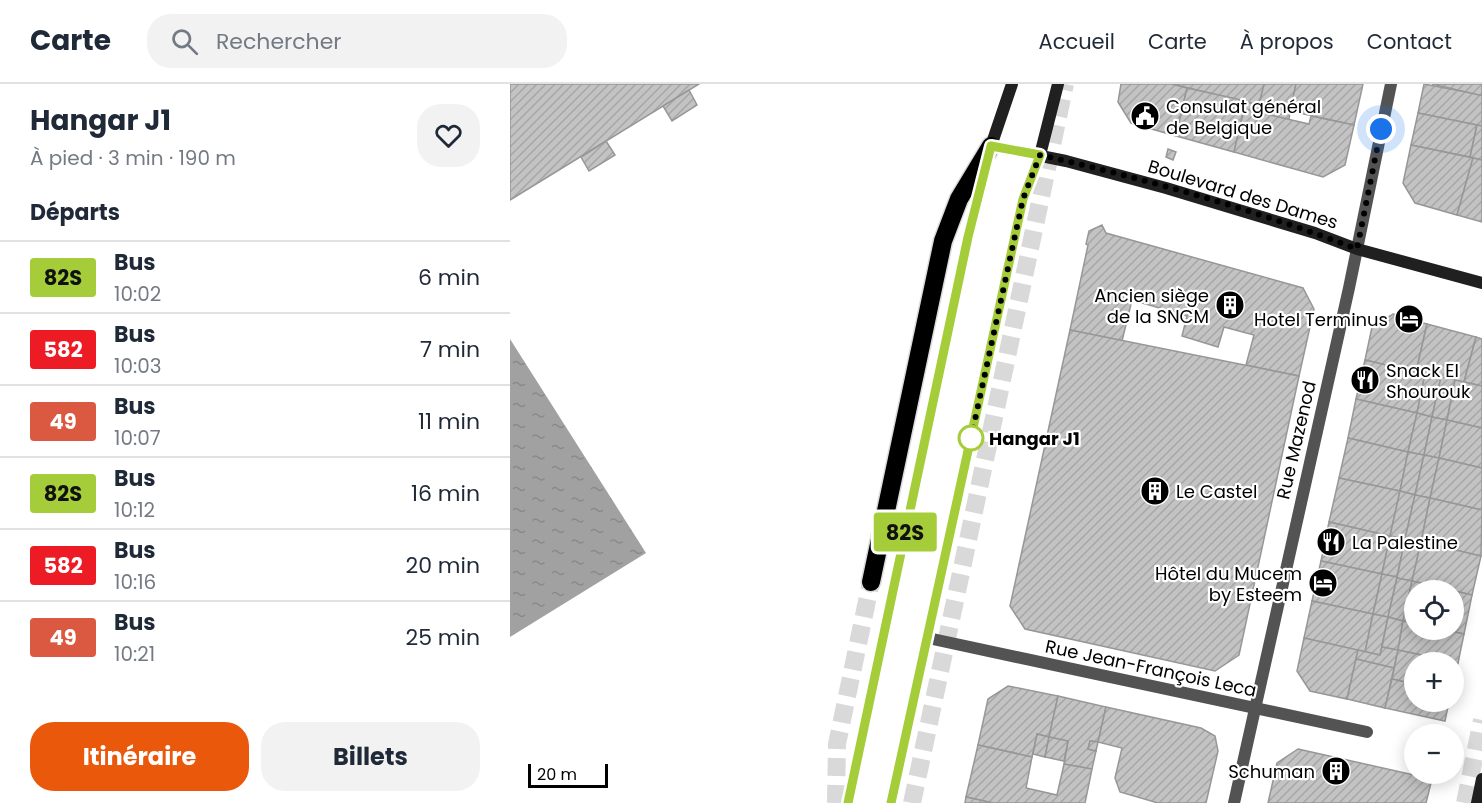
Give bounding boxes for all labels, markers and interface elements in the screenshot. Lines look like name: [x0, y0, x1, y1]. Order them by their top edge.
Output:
search box: [147, 14, 567, 68]
text: Carte: [30, 21, 111, 60]
icon: search: [168, 25, 201, 58]
text: Rechercher: [216, 26, 342, 57]
text: Accueil: [1038, 27, 1115, 56]
text: Carte: [1148, 27, 1207, 56]
text: À propos: [1240, 27, 1334, 56]
text: Contact: [1367, 27, 1452, 56]
place label: Consulat général de Belgique: [1166, 94, 1321, 140]
public building icon: Consulat général de Belgique: [1129, 100, 1161, 132]
text: Hangar J1: [30, 101, 171, 140]
button: heart: [417, 104, 480, 167]
your location: [1366, 114, 1396, 144]
text: À pied · 3 min · 190 m: [30, 144, 236, 172]
street label: Boulevard des Dames: [1145, 153, 1341, 235]
text: Départs: [30, 197, 120, 228]
text: Bus: [114, 247, 156, 278]
text: 6 min: [418, 262, 480, 293]
text: 82S: [44, 263, 82, 292]
text: 10:02: [114, 280, 161, 308]
place label: Ancien siège de la SNCM: [1094, 283, 1209, 329]
building icon: Ancien siège de la SNCM: [1214, 289, 1246, 321]
hotel icon: Hotel Terminus: [1393, 303, 1425, 335]
place label: Hotel Terminus: [1254, 307, 1388, 332]
text: Bus: [114, 319, 156, 350]
text: 7 min: [420, 334, 480, 365]
text: 582: [43, 335, 83, 364]
text: 10:03: [114, 352, 162, 380]
place label: Snack El Shourouk: [1386, 358, 1471, 404]
restaurant icon: Snack El Shourouk: [1349, 364, 1381, 396]
street label: Rue Mazenod: [1270, 378, 1322, 502]
text: Bus: [114, 391, 156, 422]
text: 11 min: [418, 406, 480, 437]
text: 49: [49, 407, 77, 436]
text: 10:07: [114, 424, 161, 452]
marker: Hangar J1: [958, 425, 984, 451]
place label: Hangar J1: [989, 426, 1080, 451]
text: Bus: [114, 463, 156, 494]
building icon: Le Castel: [1139, 475, 1171, 507]
text: 16 min: [411, 478, 480, 509]
text: 82S: [44, 479, 82, 508]
place label: Le Castel: [1176, 479, 1257, 504]
text: 10:12: [114, 496, 155, 524]
line badge: 82S: [870, 512, 940, 552]
text: 82S: [886, 518, 924, 547]
restaurant icon: La Palestine: [1315, 526, 1347, 558]
place label: La Palestine: [1352, 530, 1458, 555]
text: Bus: [114, 535, 156, 566]
text: 20 min: [406, 550, 480, 581]
text: 582: [43, 551, 83, 580]
place label: Hôtel du Mucem by Esteem: [1155, 561, 1302, 607]
hotel icon: Hôtel du Mucem by Esteem: [1307, 567, 1339, 599]
text: 10:16: [114, 568, 156, 596]
map controls: [1404, 580, 1464, 784]
button: locate: [1404, 580, 1464, 640]
text: Bus: [114, 607, 156, 638]
text: 25 min: [406, 622, 480, 653]
text: 49: [49, 623, 77, 652]
street label: Rue Jean-François Leca: [1043, 633, 1259, 703]
text: 10:21: [114, 640, 155, 668]
button: +: [1404, 652, 1464, 712]
button: Itinéraire: [30, 722, 249, 791]
button: Billets: [261, 722, 480, 791]
button: −: [1404, 724, 1464, 784]
building icon: Schuman: [1320, 755, 1352, 787]
place label: Schuman: [1228, 759, 1315, 784]
scale bar: [528, 761, 608, 788]
text: 20 m: [537, 763, 577, 786]

